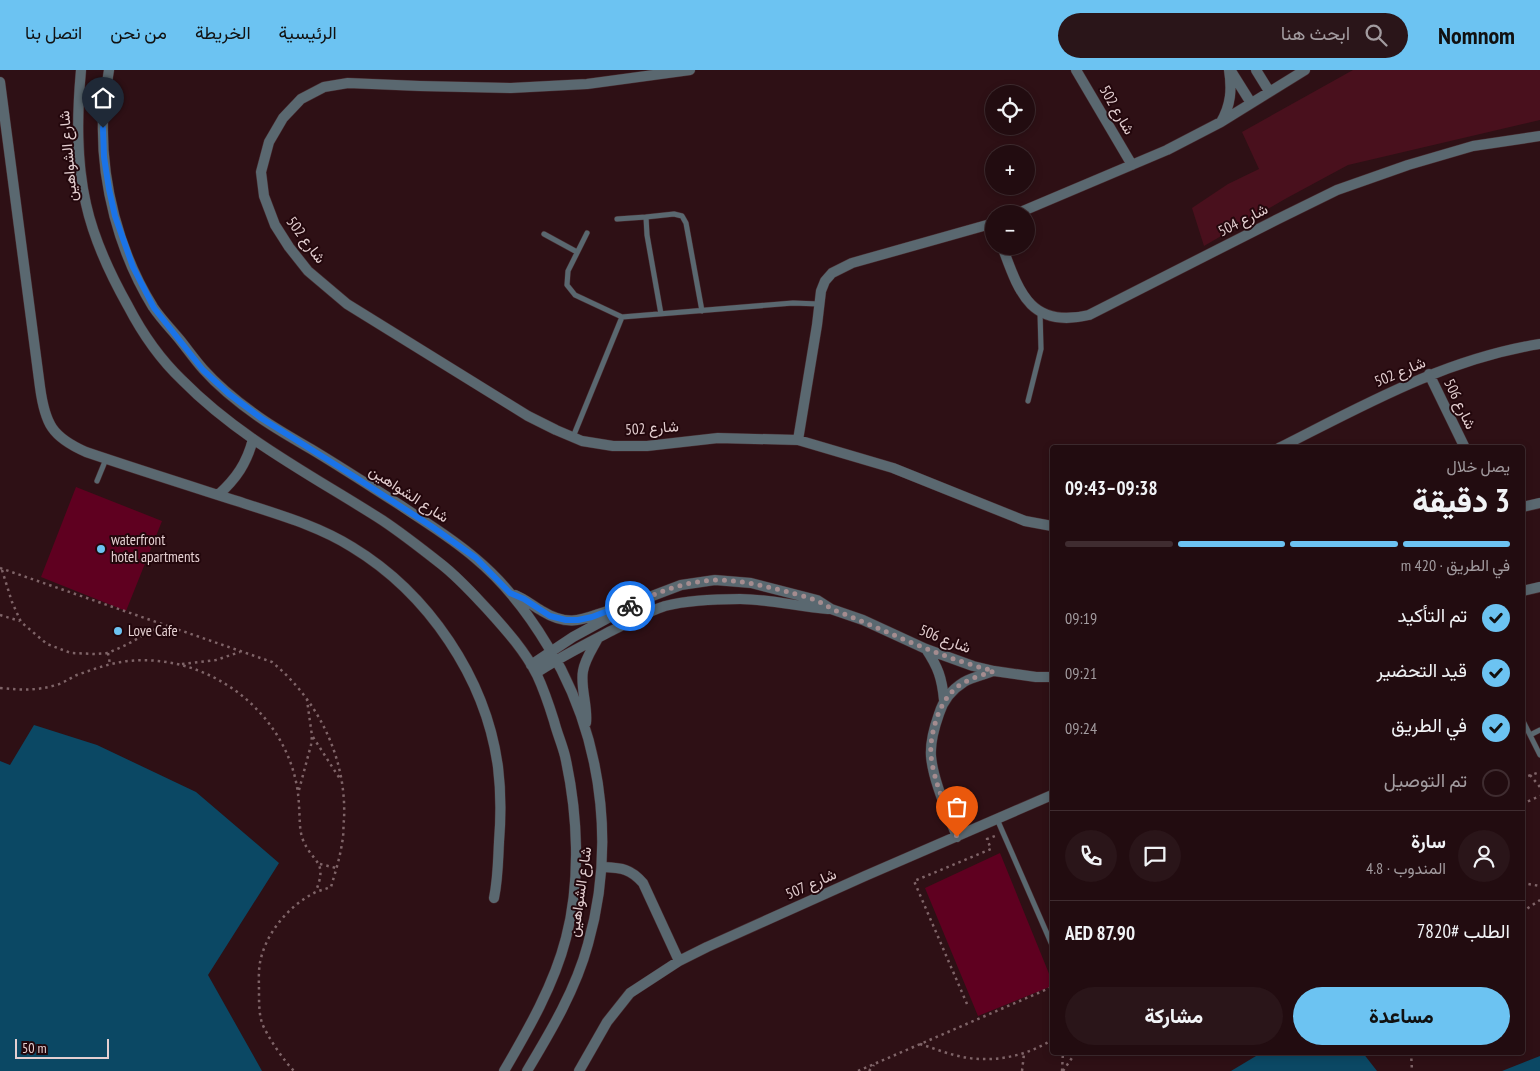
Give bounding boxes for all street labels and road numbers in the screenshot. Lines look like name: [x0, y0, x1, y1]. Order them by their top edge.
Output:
street label: شارع 502: [1094, 82, 1139, 139]
street label: شارع الشواهين: [54, 109, 83, 202]
street label: شارع 504: [1215, 199, 1272, 242]
street label: شارع 502: [281, 213, 330, 268]
street label: شارع 502: [1371, 352, 1429, 393]
street label: شارع 506: [1438, 376, 1481, 433]
street label: شارع 502: [625, 416, 680, 441]
street label: شارع الشواهين: [365, 461, 453, 528]
street label: شارع 506: [916, 620, 974, 659]
street label: شارع الشواهين: [564, 845, 597, 939]
street label: شارع 507: [782, 864, 840, 905]

